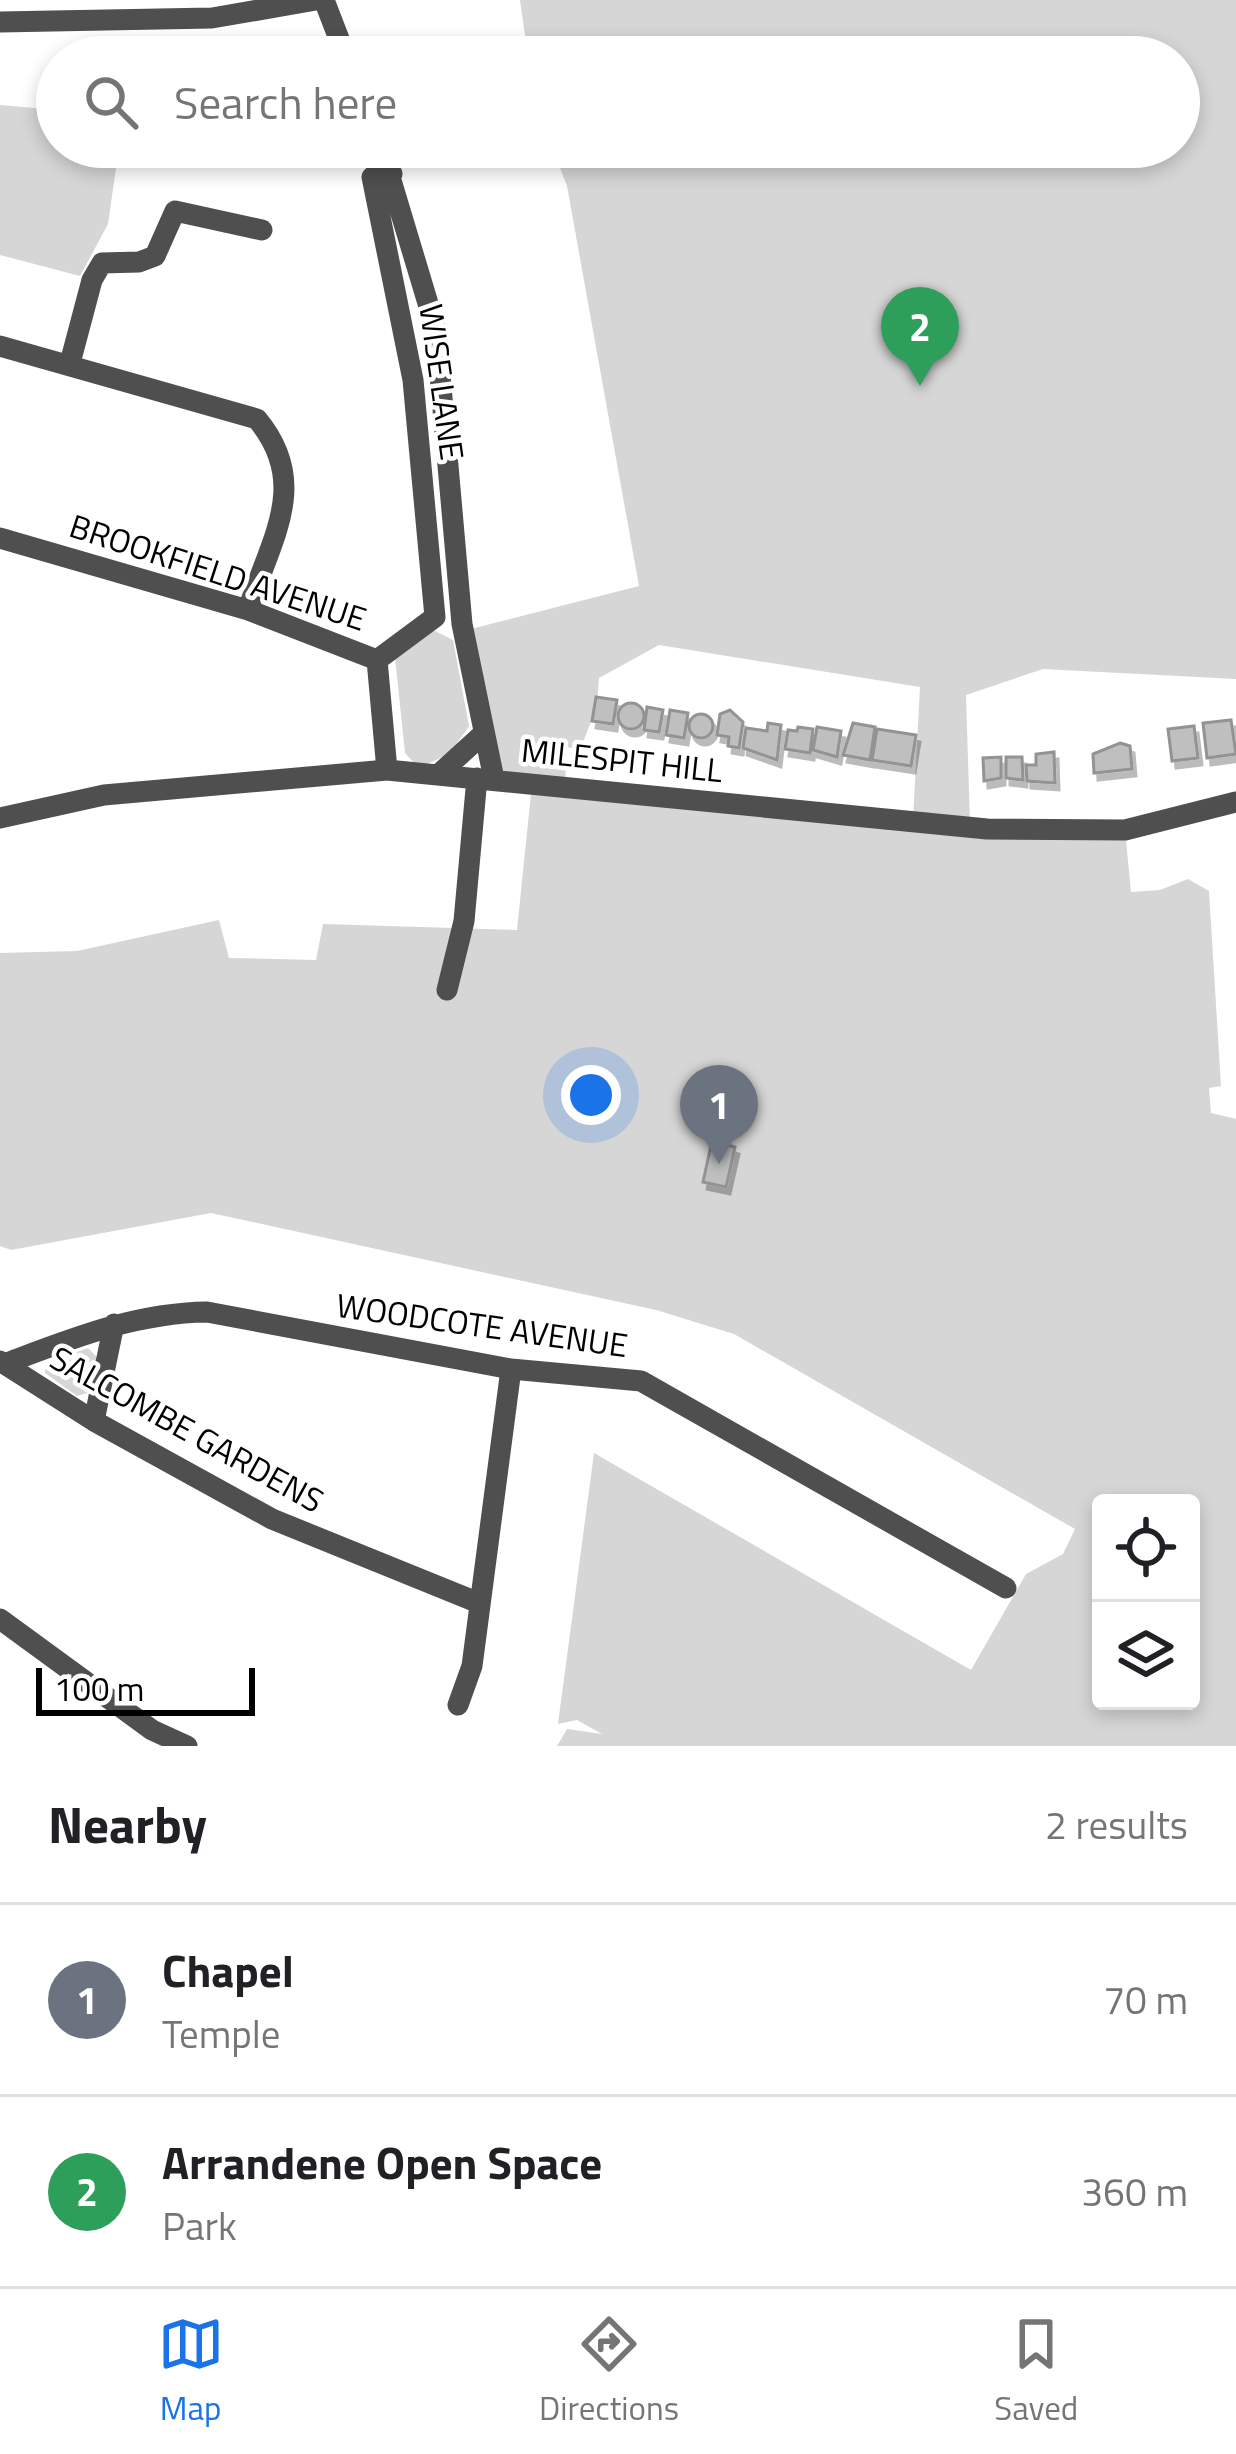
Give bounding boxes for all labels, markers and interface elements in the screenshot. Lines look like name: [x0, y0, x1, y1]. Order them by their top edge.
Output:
search box: [36, 36, 1200, 168]
text: Search here: [174, 68, 397, 136]
icon: search: [78, 69, 144, 135]
pin: 2: [881, 287, 959, 386]
street label: WISE LANE: [406, 301, 478, 463]
street label: BROOKFIELD AVENUE: [63, 500, 373, 644]
street label: MILESPIT HILL: [519, 725, 725, 795]
your location: [561, 1065, 621, 1125]
pin: 1: [680, 1065, 758, 1164]
street label: WOODCOTE AVENUE: [333, 1280, 631, 1370]
street label: SALCOMBE GARDENS: [41, 1333, 333, 1525]
map controls: [1092, 1494, 1200, 1710]
button: locate: [1092, 1494, 1200, 1602]
button: layers: [1092, 1602, 1200, 1710]
scale bar: [36, 1662, 255, 1715]
text: 100 m: [54, 1664, 144, 1714]
text: Nearby: [48, 1785, 207, 1863]
text: 2 results: [1045, 1795, 1188, 1854]
text: Chapel: [162, 1936, 294, 2004]
text: 1: [76, 1970, 98, 2029]
text: 70 m: [1103, 1970, 1188, 2029]
text: Temple: [162, 2004, 281, 2063]
text: Arrandene Open Space: [162, 2128, 602, 2196]
text: 2: [76, 2162, 98, 2221]
text: 360 m: [1081, 2162, 1188, 2221]
text: Park: [162, 2196, 237, 2255]
tab: Map: [158, 2311, 224, 2433]
tab: Directions: [539, 2311, 679, 2433]
tab: Saved: [994, 2311, 1078, 2433]

